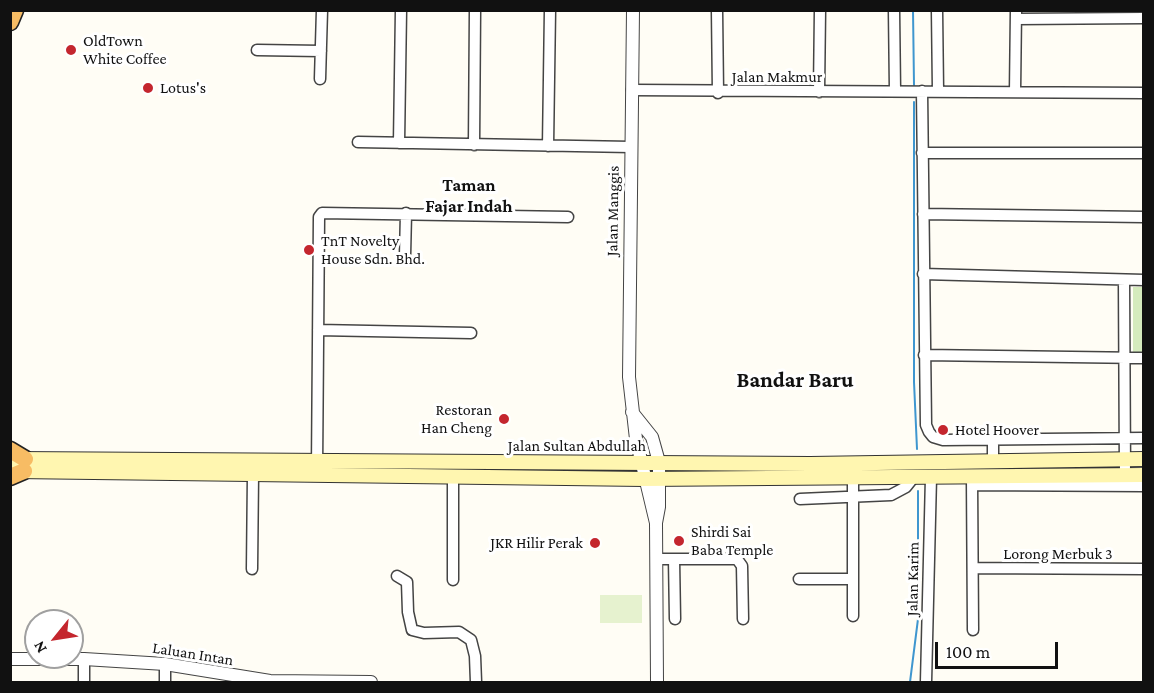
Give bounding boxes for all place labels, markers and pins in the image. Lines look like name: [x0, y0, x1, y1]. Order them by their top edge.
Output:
place label: OldTown White Coffee: [83, 31, 166, 69]
marker: OldTown White Coffee: [64, 43, 78, 57]
place label: Lotus's: [160, 78, 206, 98]
marker: Lotus's: [141, 81, 155, 95]
place label: TnT Novelty House Sdn. Bhd.: [321, 231, 425, 269]
marker: TnT Novelty House Sdn. Bhd.: [302, 243, 316, 257]
place label: Restoran Han Cheng: [421, 400, 492, 438]
marker: Restoran Han Cheng: [497, 412, 511, 426]
place label: Hotel Hoover: [955, 420, 1039, 440]
marker: Hotel Hoover: [936, 423, 950, 437]
place label: Shirdi Sai Baba Temple: [691, 522, 773, 560]
place label: JKR Hilir Perak: [490, 533, 583, 553]
marker: Shirdi Sai Baba Temple: [672, 534, 686, 548]
marker: JKR Hilir Perak: [588, 536, 602, 550]

